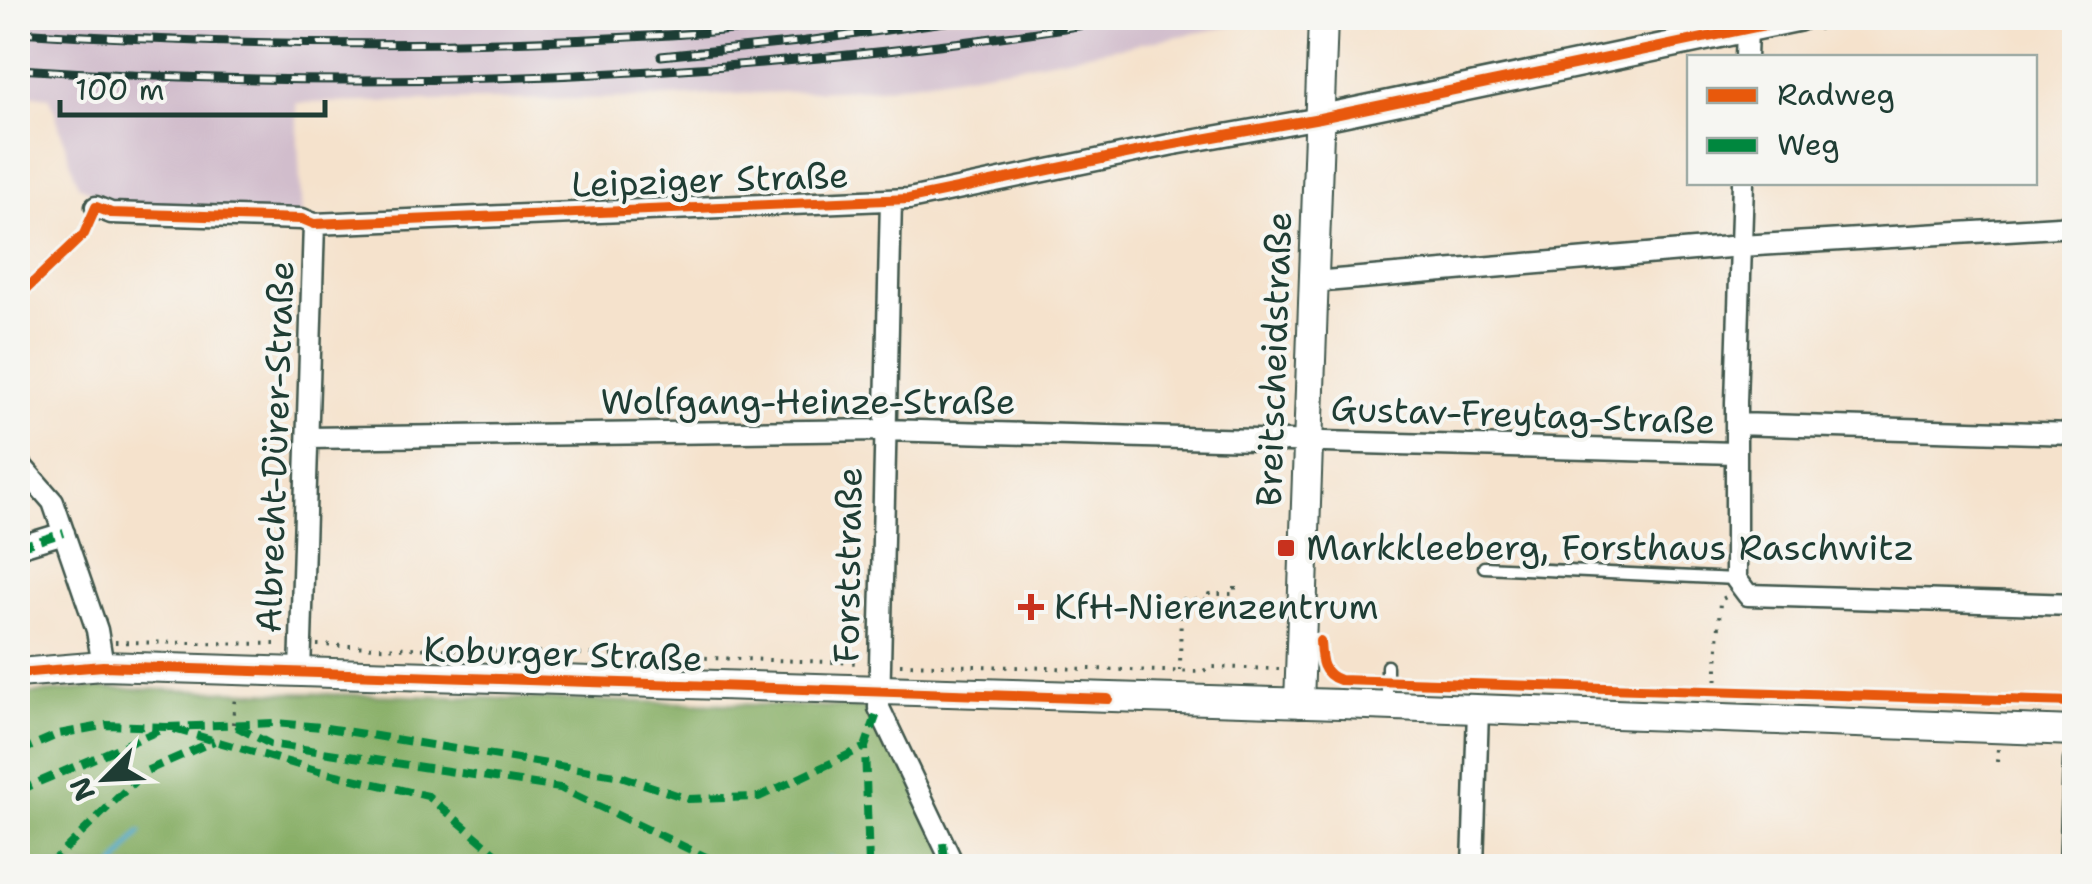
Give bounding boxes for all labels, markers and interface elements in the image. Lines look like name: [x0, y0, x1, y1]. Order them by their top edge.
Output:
scale bar: [60, 55, 325, 117]
legend: [1687, 55, 2037, 185]
text: 100 m: [75, 69, 165, 110]
text: Radweg: [1777, 74, 1895, 115]
text: Weg: [1777, 124, 1840, 165]
street label: Leipziger Straße: [570, 151, 850, 208]
street label: Breitscheidstraße: [1245, 211, 1302, 507]
street label: Albrecht-Dürer-Straße: [245, 260, 304, 634]
street label: Wolfgang-Heinze-Straße: [600, 378, 1016, 425]
street label: Gustav-Freytag-Straße: [1330, 384, 1716, 445]
street label: Forststraße: [822, 466, 873, 664]
place label: Markkleeberg, Forsthaus Raschwitz: [1306, 524, 1914, 571]
marker: Markkleeberg, Forsthaus Raschwitz: [1275, 537, 1297, 559]
place label: KfH-Nierenzentrum: [1054, 583, 1379, 630]
marker: KfH-Nierenzentrum: [1018, 594, 1044, 620]
street label: Koburger Straße: [423, 625, 703, 682]
north arrow: [55, 729, 155, 829]
text: N: [60, 771, 104, 807]

